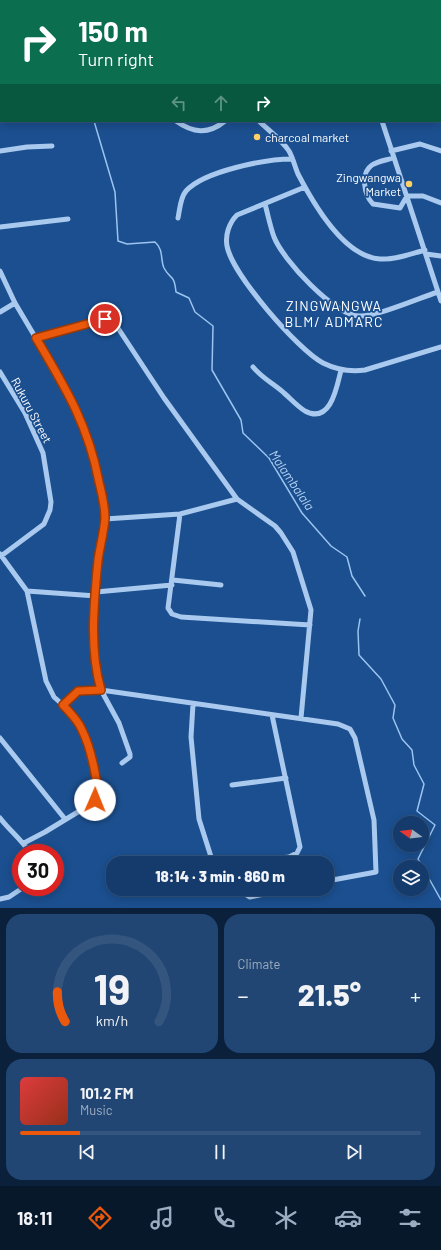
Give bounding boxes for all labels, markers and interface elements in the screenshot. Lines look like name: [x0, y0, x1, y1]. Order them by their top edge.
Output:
text: 150 m: [78, 14, 148, 48]
icon: right: [12, 16, 64, 68]
text: Turn right: [78, 48, 154, 70]
icon: left: [168, 92, 190, 114]
icon: ahead: [210, 92, 232, 114]
icon: right: [252, 92, 274, 114]
place label: charcoal market: [265, 130, 349, 144]
marker: charcoal market: [252, 132, 262, 142]
place label: Zingwangwa Market: [336, 170, 401, 198]
marker: Zingwangwa Market: [404, 179, 414, 189]
district label: ZINGWANGWA BLM/ ADMARC: [285, 297, 383, 330]
pin: [88, 302, 122, 336]
icon: arrive: [94, 308, 116, 330]
street label: Rukuru Street: [9, 375, 55, 445]
water label: Malambalala: [266, 447, 318, 513]
position arrow: [74, 779, 116, 821]
north arrow: [393, 816, 429, 852]
map controls: [393, 816, 429, 896]
speed limit sign: 30: [12, 844, 64, 896]
button: layers: [393, 860, 429, 896]
text: 18:14 · 3 min · 860 m: [155, 867, 285, 885]
text: Climate: [238, 956, 281, 972]
text: 19: [93, 962, 130, 1012]
text: 21.5°: [298, 976, 361, 1012]
text: −: [238, 982, 249, 1008]
text: +: [410, 982, 421, 1008]
text: km/h: [96, 1011, 128, 1028]
text: 101.2 FM: [80, 1084, 134, 1102]
text: Music: [80, 1102, 113, 1118]
icon: previous: [76, 1141, 98, 1163]
icon: pause: [209, 1141, 231, 1163]
icon: next: [343, 1141, 365, 1163]
icon: directions: [86, 1204, 114, 1232]
icon: music: [148, 1204, 176, 1232]
icon: phone: [210, 1204, 238, 1232]
icon: climate: [272, 1204, 300, 1232]
icon: car: [334, 1204, 362, 1232]
icon: filters: [396, 1204, 424, 1232]
text: 18:11: [17, 1207, 53, 1229]

